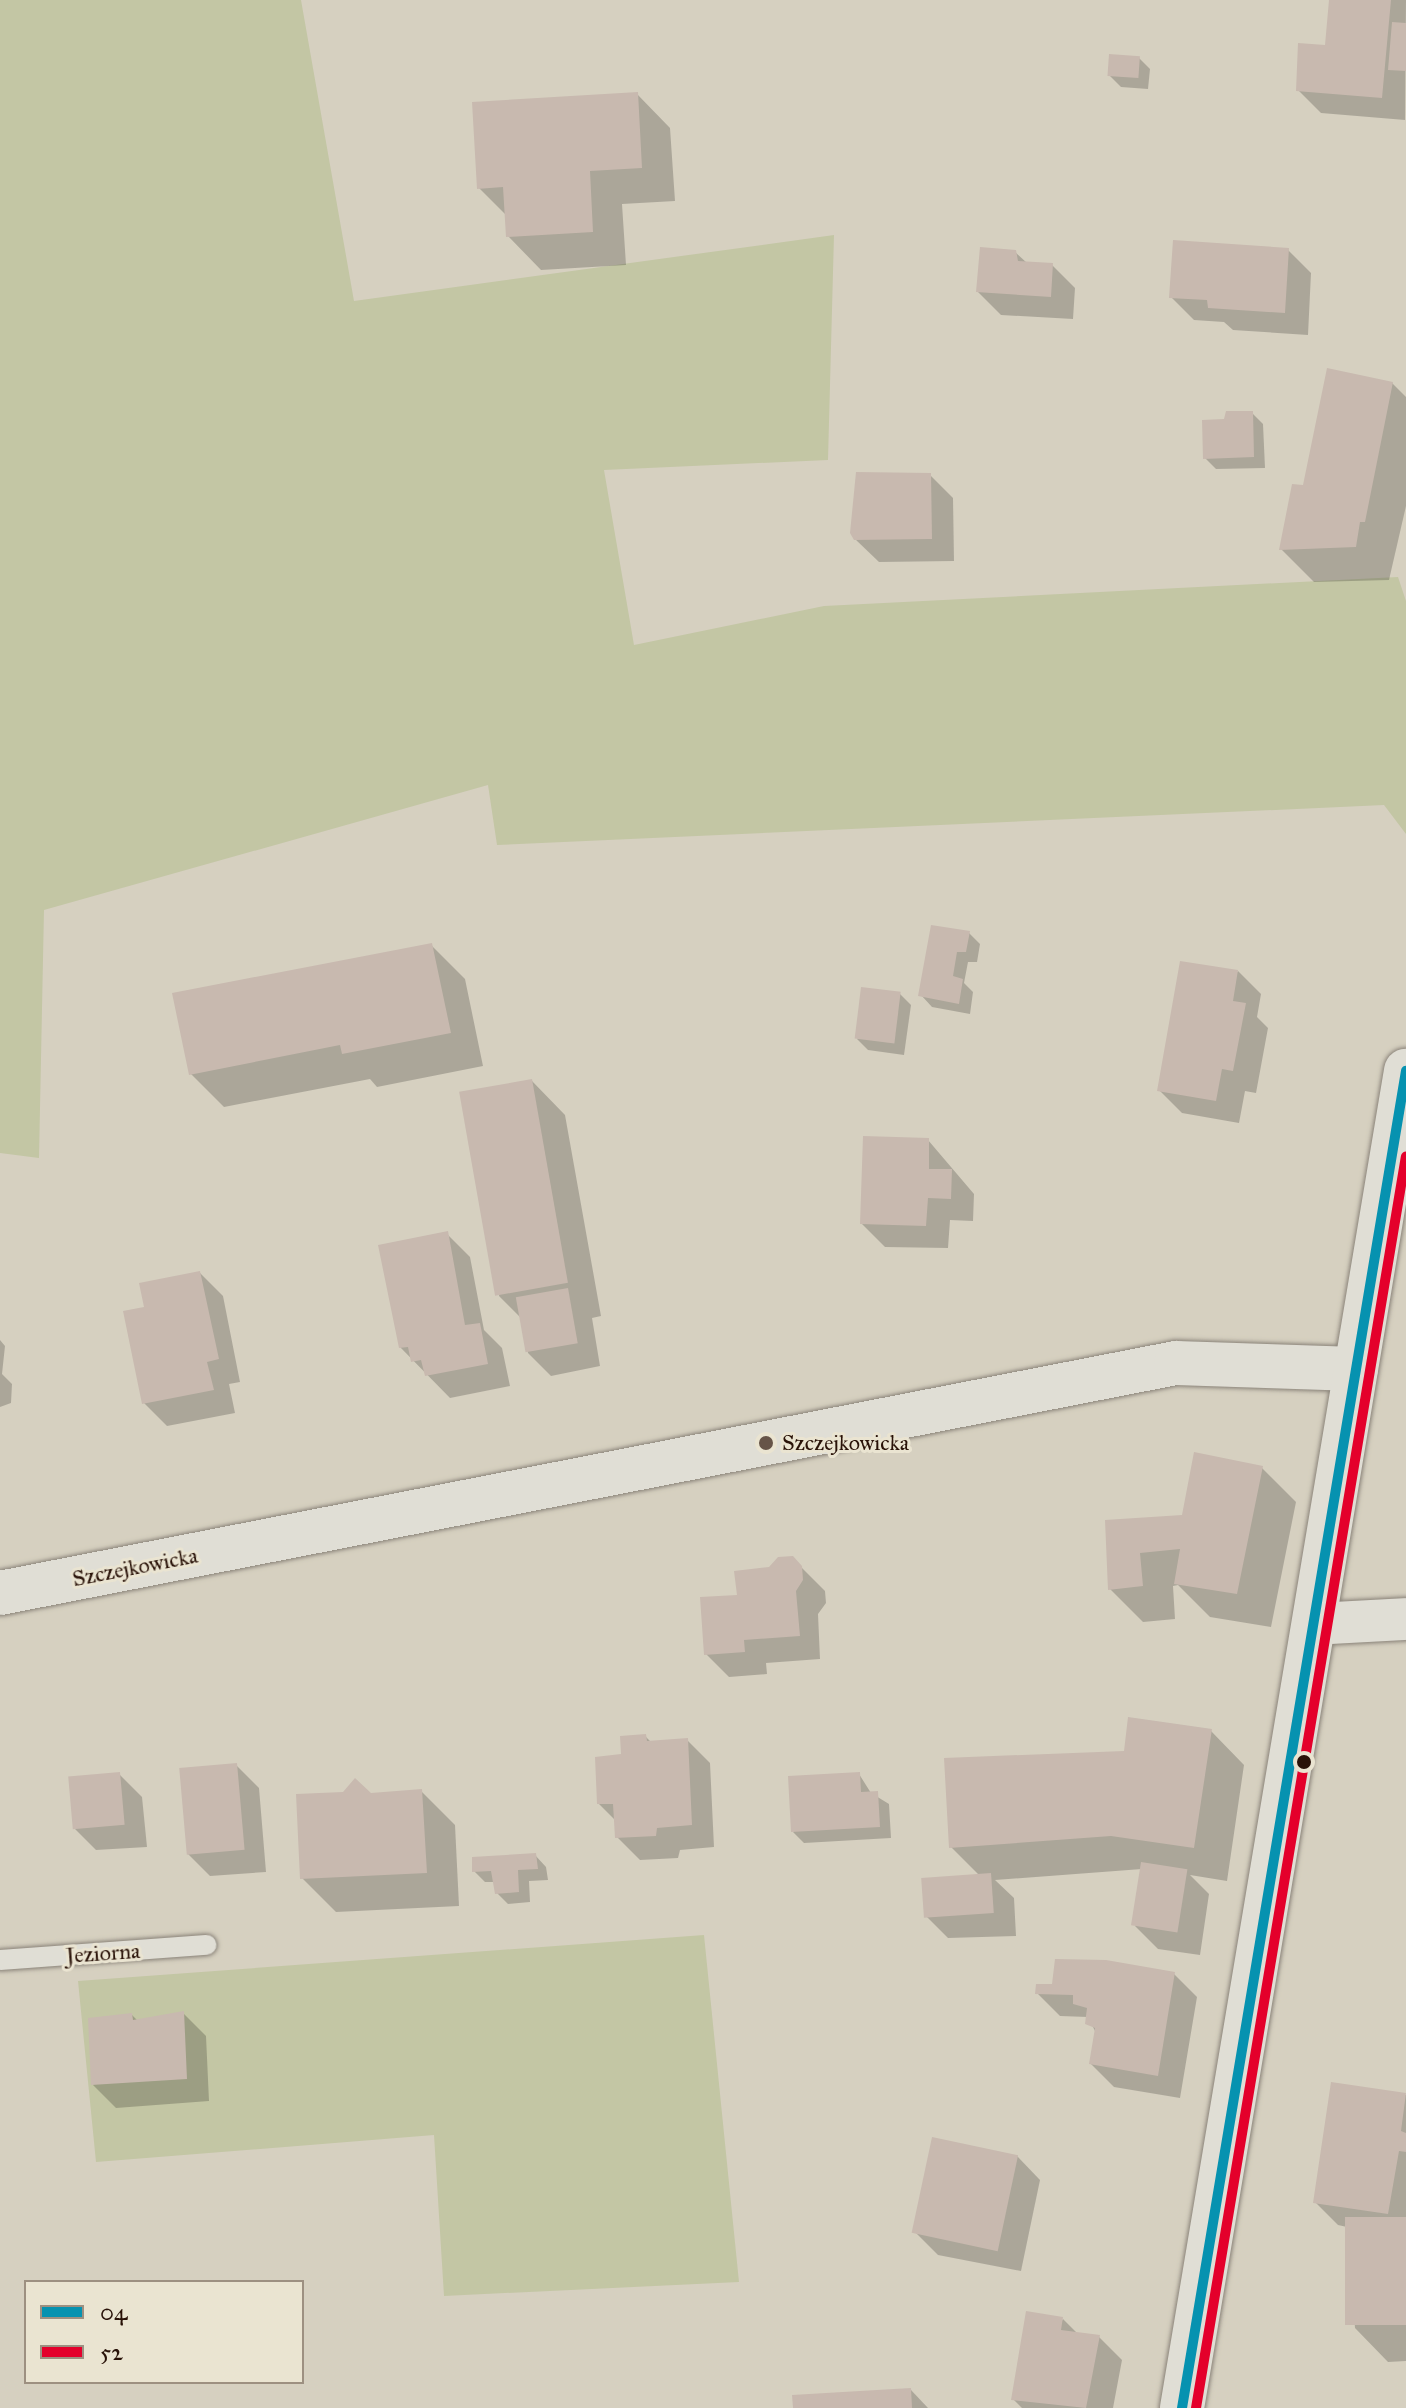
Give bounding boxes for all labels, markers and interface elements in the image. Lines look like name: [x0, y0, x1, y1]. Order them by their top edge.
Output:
place label: Szczejkowicka: [782, 1430, 909, 1456]
marker: Szczejkowicka: [757, 1434, 775, 1452]
street label: Szczejkowicka: [70, 1542, 200, 1592]
unlabelled marker: [1296, 1754, 1312, 1770]
street label: Jeziorna: [65, 1937, 141, 1969]
legend: [24, 2280, 304, 2384]
text: 04: [100, 2297, 127, 2327]
text: 52: [100, 2337, 123, 2367]

